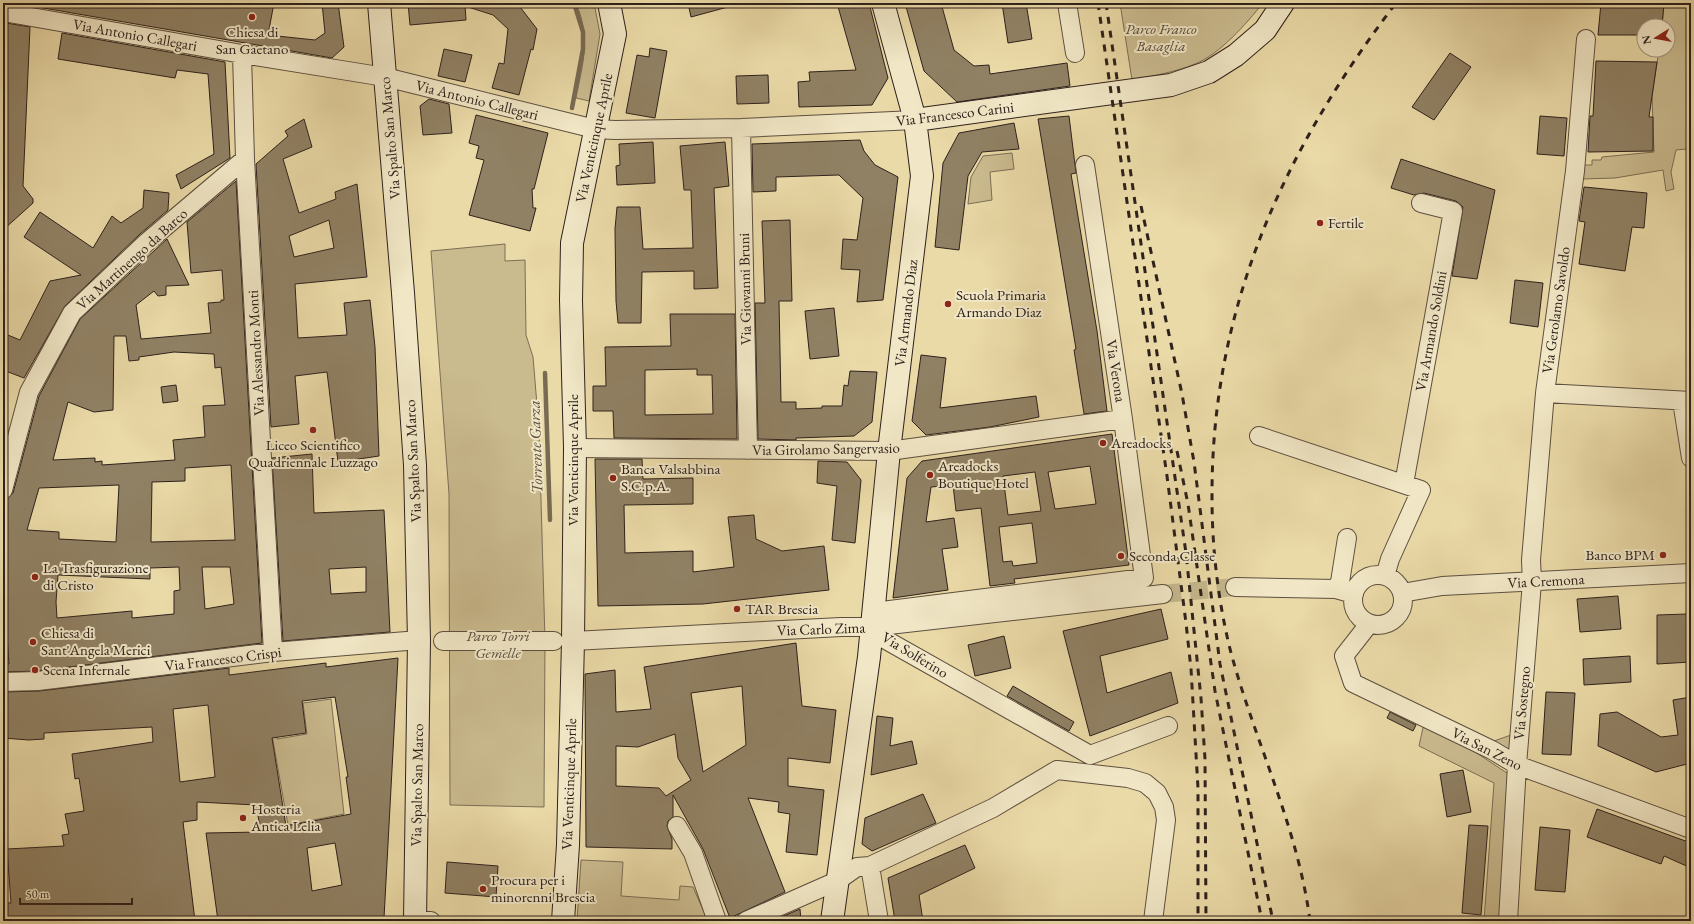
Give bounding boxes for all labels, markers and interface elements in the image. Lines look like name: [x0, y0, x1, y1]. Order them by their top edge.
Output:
marker: Chiesa di San Gaetano: [247, 12, 257, 22]
street label: Via Antonio Callegari: [72, 14, 199, 55]
north arrow: [1636, 18, 1676, 58]
park label: Parco Franco Basaglia: [1125, 19, 1197, 55]
place label: Chiesa di San Gaetano: [216, 22, 288, 58]
text: N: [1638, 34, 1654, 46]
street label: Via Venticinque Aprile: [571, 71, 617, 204]
street label: Via Antonio Callegari: [414, 75, 541, 124]
street label: Via Spalto San Marco: [375, 76, 404, 200]
street label: Via Francesco Carini: [895, 97, 1015, 130]
street label: Via Martinengo da Barco: [72, 204, 191, 314]
place label: Fertile: [1328, 213, 1364, 232]
marker: Fertile: [1315, 218, 1325, 228]
street label: Via Giovanni Bruni: [734, 232, 755, 345]
street label: Via Gerolamo Savoldo: [1537, 245, 1574, 375]
street label: Via Armando Diaz: [890, 258, 922, 368]
street label: Via Armando Soldini: [1411, 269, 1451, 393]
place label: Scuola Primaria Armando Diaz: [955, 285, 1046, 321]
street label: Via Alessandro Monti: [243, 289, 268, 416]
marker: Scuola Primaria Armando Diaz: [943, 299, 953, 309]
street label: Via Verona: [1102, 338, 1131, 404]
street label: Via Venticinque Aprile: [563, 394, 582, 526]
street label: Via Spalto San Marco: [400, 399, 425, 523]
water label: Torrente Garza: [523, 400, 548, 494]
marker: Liceo Scientifico Quadriennale Luzzago: [308, 425, 318, 435]
place label: Areadocks: [1110, 433, 1171, 452]
place label: Liceo Scientifico Quadriennale Luzzago: [248, 435, 378, 471]
street label: Via Girolamo Sangervasio: [752, 438, 900, 459]
marker: Areadocks: [1098, 438, 1108, 448]
place label: Areadocks Boutique Hotel: [937, 456, 1029, 492]
place label: Banca Valsabbina S.C.p.A.: [621, 459, 721, 495]
marker: Areadocks Boutique Hotel: [925, 470, 935, 480]
marker: Banca Valsabbina S.C.p.A.: [608, 473, 618, 483]
place label: Banco BPM: [1585, 545, 1655, 564]
place label: Seconda Classe: [1129, 546, 1215, 565]
marker: Banco BPM: [1658, 550, 1668, 560]
marker: Seconda Classe: [1116, 551, 1126, 561]
place label: La Trasfigurazione di Cristo: [43, 558, 149, 594]
street label: Via Cremona: [1507, 569, 1585, 592]
marker: La Trasfigurazione di Cristo: [30, 572, 40, 582]
place label: TAR Brescia: [745, 599, 818, 618]
marker: TAR Brescia: [732, 604, 742, 614]
street label: Via Carlo Zima: [776, 617, 866, 640]
place label: Chiesa di Sant'Angela Merici: [41, 623, 151, 659]
park label: Parco Torri Gemelle: [466, 626, 530, 662]
street label: Via Solferino: [878, 627, 952, 682]
marker: Chiesa di Sant'Angela Merici: [28, 637, 38, 647]
street label: Via Francesco Crispi: [164, 642, 283, 675]
place label: Scena Infernale: [43, 660, 130, 679]
marker: Scena Infernale: [30, 665, 40, 675]
street label: Via Sostegno: [1509, 665, 1534, 741]
street label: Via Venticinque Aprile: [557, 718, 580, 850]
street label: Via Spalto San Marco: [406, 723, 427, 847]
street label: Via San Zeno: [1449, 723, 1526, 774]
place label: Hosteria Antica Lelia: [250, 799, 320, 835]
marker: Hosteria Antica Lelia: [238, 813, 248, 823]
place label: Procura per i minorenni Brescia: [491, 870, 595, 906]
scale bar: [20, 880, 132, 906]
marker: Procura per i minorenni Brescia: [478, 884, 488, 894]
text: 50 m: [26, 886, 50, 902]

